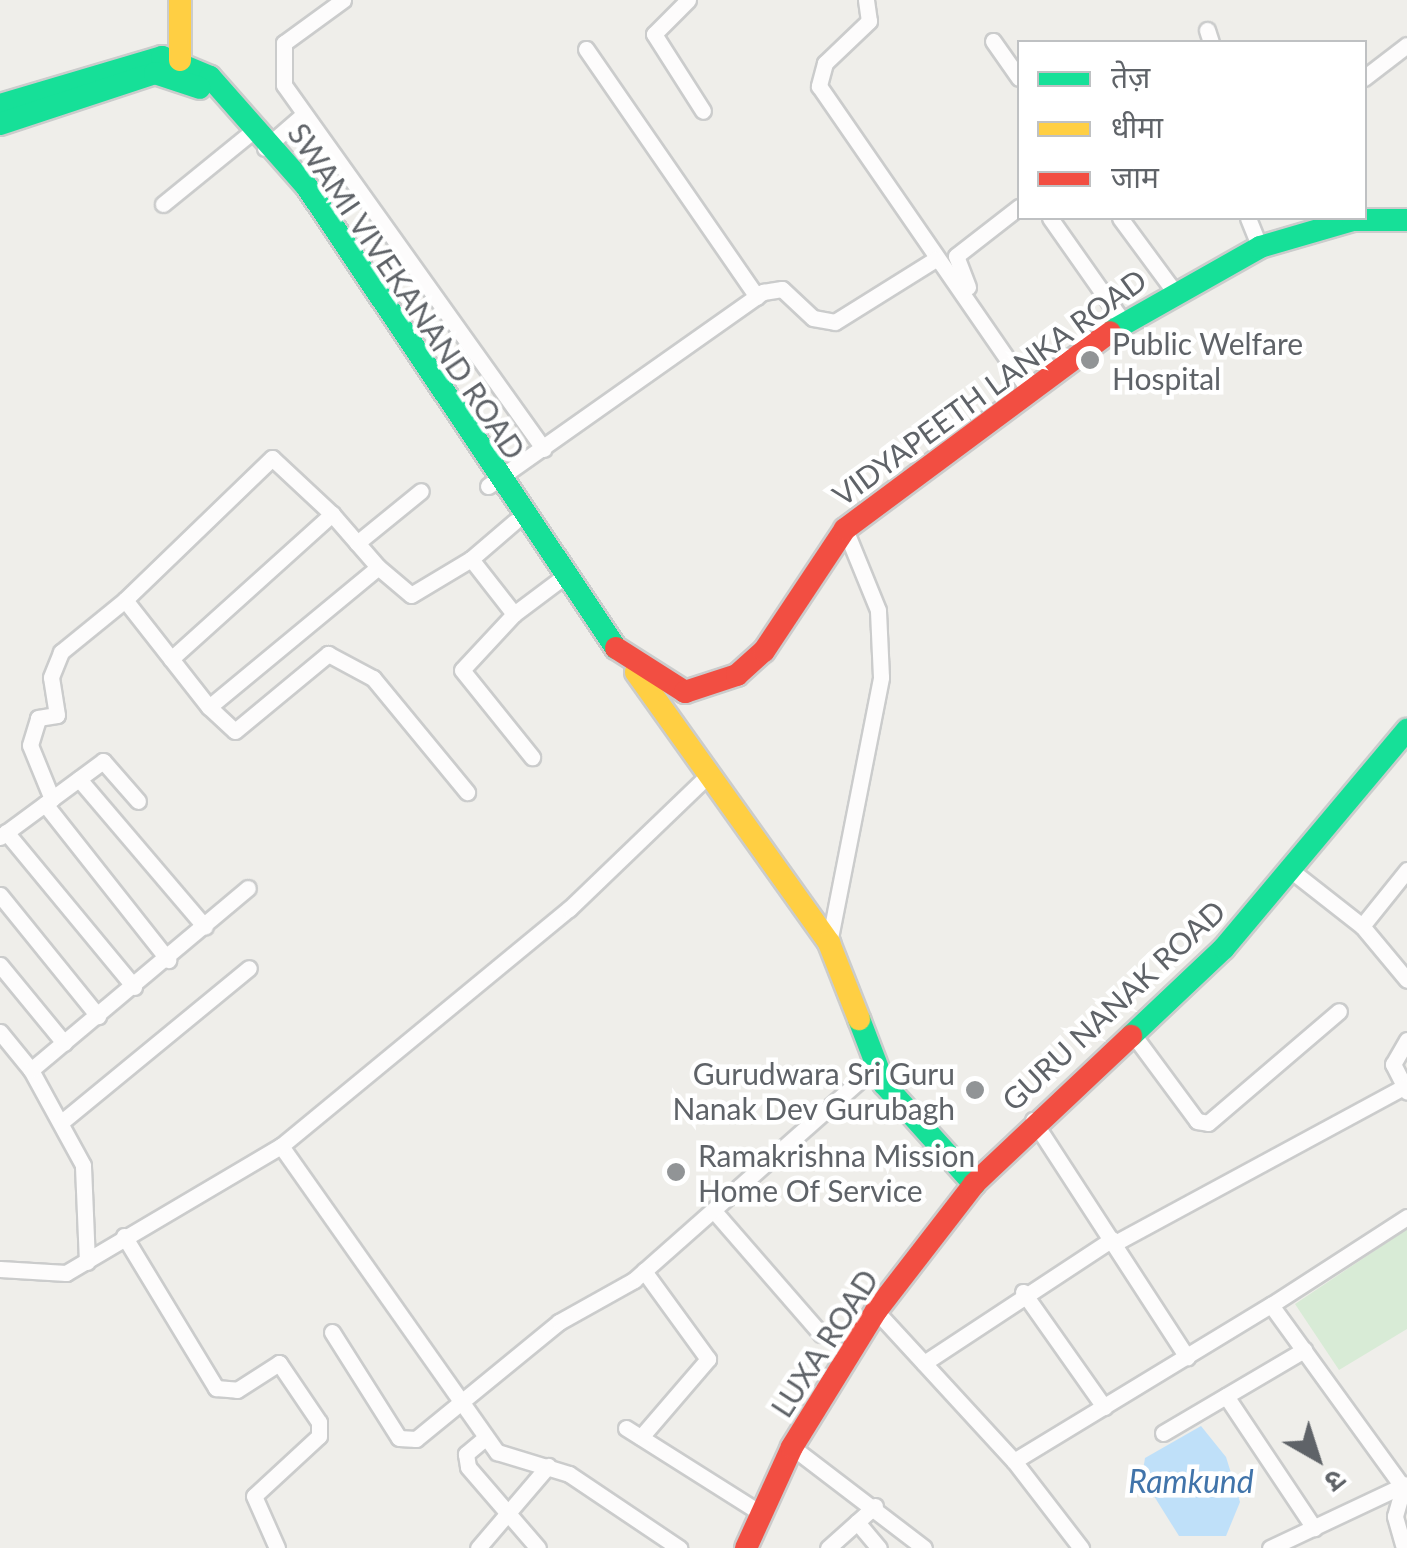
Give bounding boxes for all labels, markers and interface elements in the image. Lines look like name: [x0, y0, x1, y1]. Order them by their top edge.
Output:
legend: [1017, 40, 1367, 220]
text: तेज़: [1111, 58, 1150, 94]
text: धीमा: [1111, 108, 1163, 144]
street label: SWAMI VIVEKANAND ROAD: [281, 116, 533, 466]
text: जाम: [1111, 158, 1159, 194]
street label: VIDYAPEETH LANKA ROAD: [825, 261, 1153, 513]
place label: Public Welfare Hospital: [1112, 325, 1303, 396]
marker: Public Welfare Hospital: [1077, 347, 1103, 373]
street label: GURU NANAK ROAD: [994, 892, 1232, 1118]
place label: Gurudwara Sri Guru Nanak Dev Gurubagh: [672, 1055, 955, 1126]
marker: Gurudwara Sri Guru Nanak Dev Gurubagh: [964, 1079, 986, 1101]
place label: Ramakrishna Mission Home Of Service: [698, 1137, 975, 1208]
marker: Ramakrishna Mission Home Of Service: [663, 1159, 689, 1185]
street label: LUXA ROAD: [763, 1262, 885, 1424]
north arrow: [1267, 1408, 1367, 1508]
water label: Ramkund: [1128, 1462, 1254, 1500]
text: उ: [1319, 1463, 1353, 1500]

